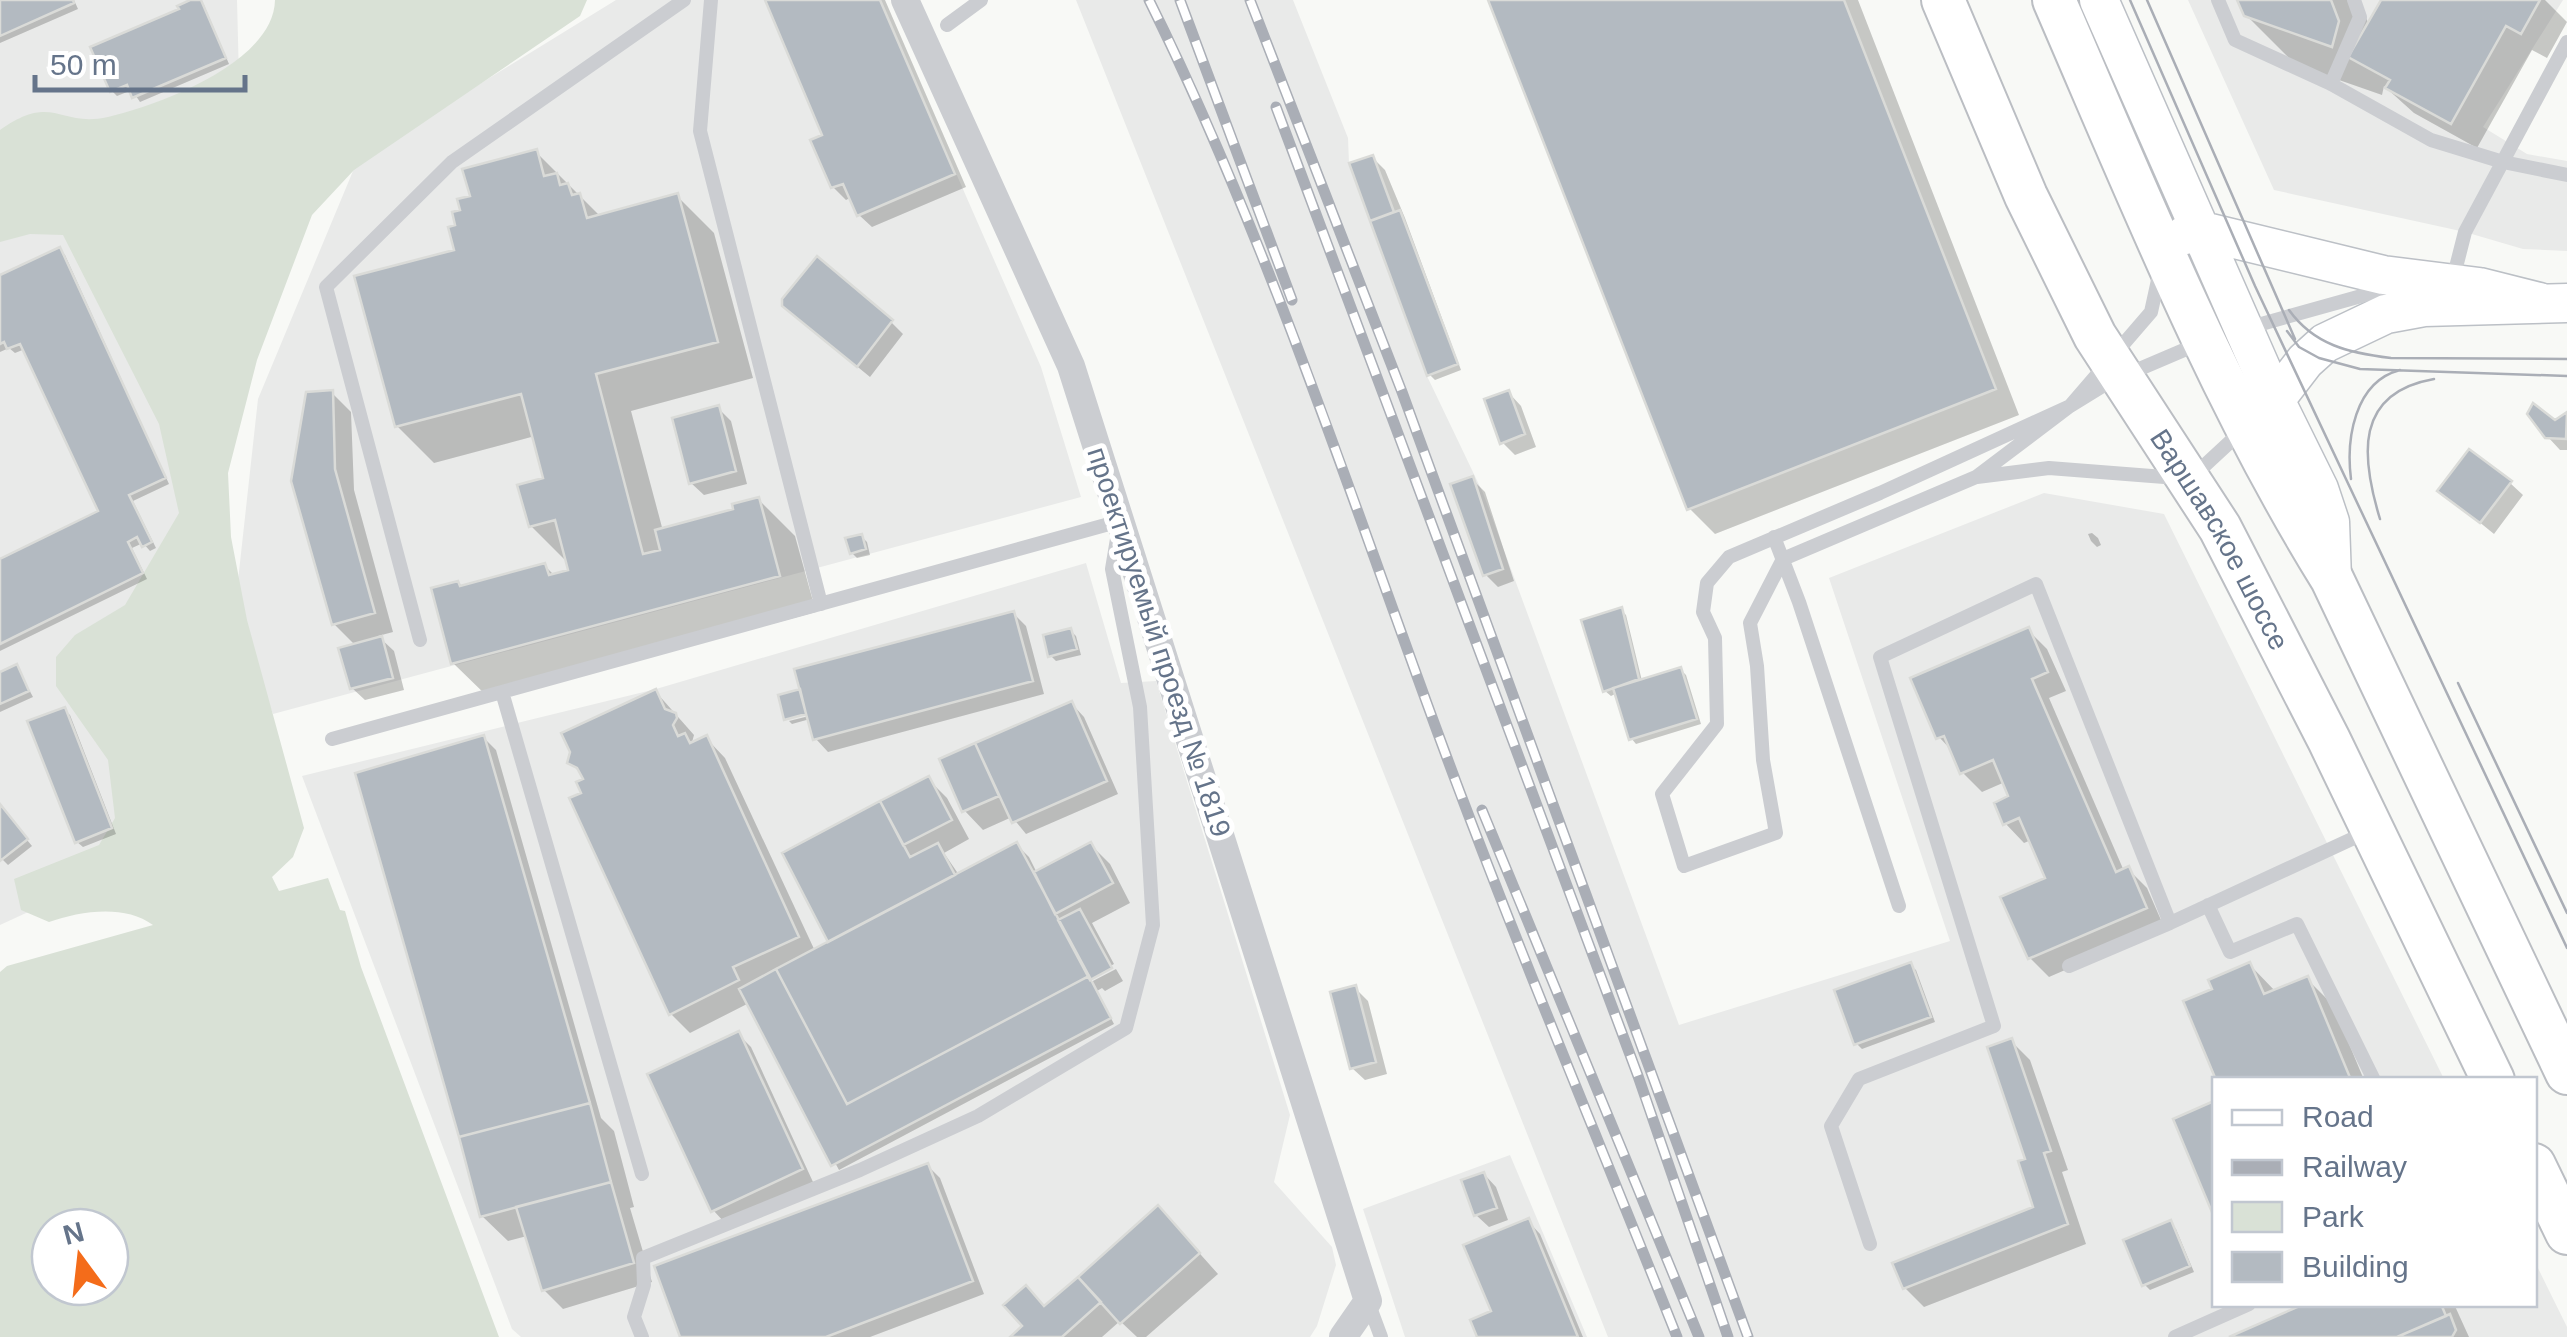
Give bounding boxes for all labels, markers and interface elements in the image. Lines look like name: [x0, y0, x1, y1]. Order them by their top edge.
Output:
scale bar: [35, 30, 245, 92]
text: 50 m: [50, 48, 117, 81]
street label: Варшавское шоссе: [2144, 423, 2295, 655]
street label: проектируемый проезд № 1819: [1081, 443, 1237, 841]
legend: [2212, 1077, 2537, 1307]
text: Road: [2302, 1100, 2374, 1133]
text: Railway: [2302, 1150, 2407, 1183]
text: Park: [2302, 1200, 2365, 1233]
north arrow: [30, 1207, 130, 1307]
text: N: [60, 1216, 87, 1251]
text: Building: [2302, 1250, 2409, 1283]

